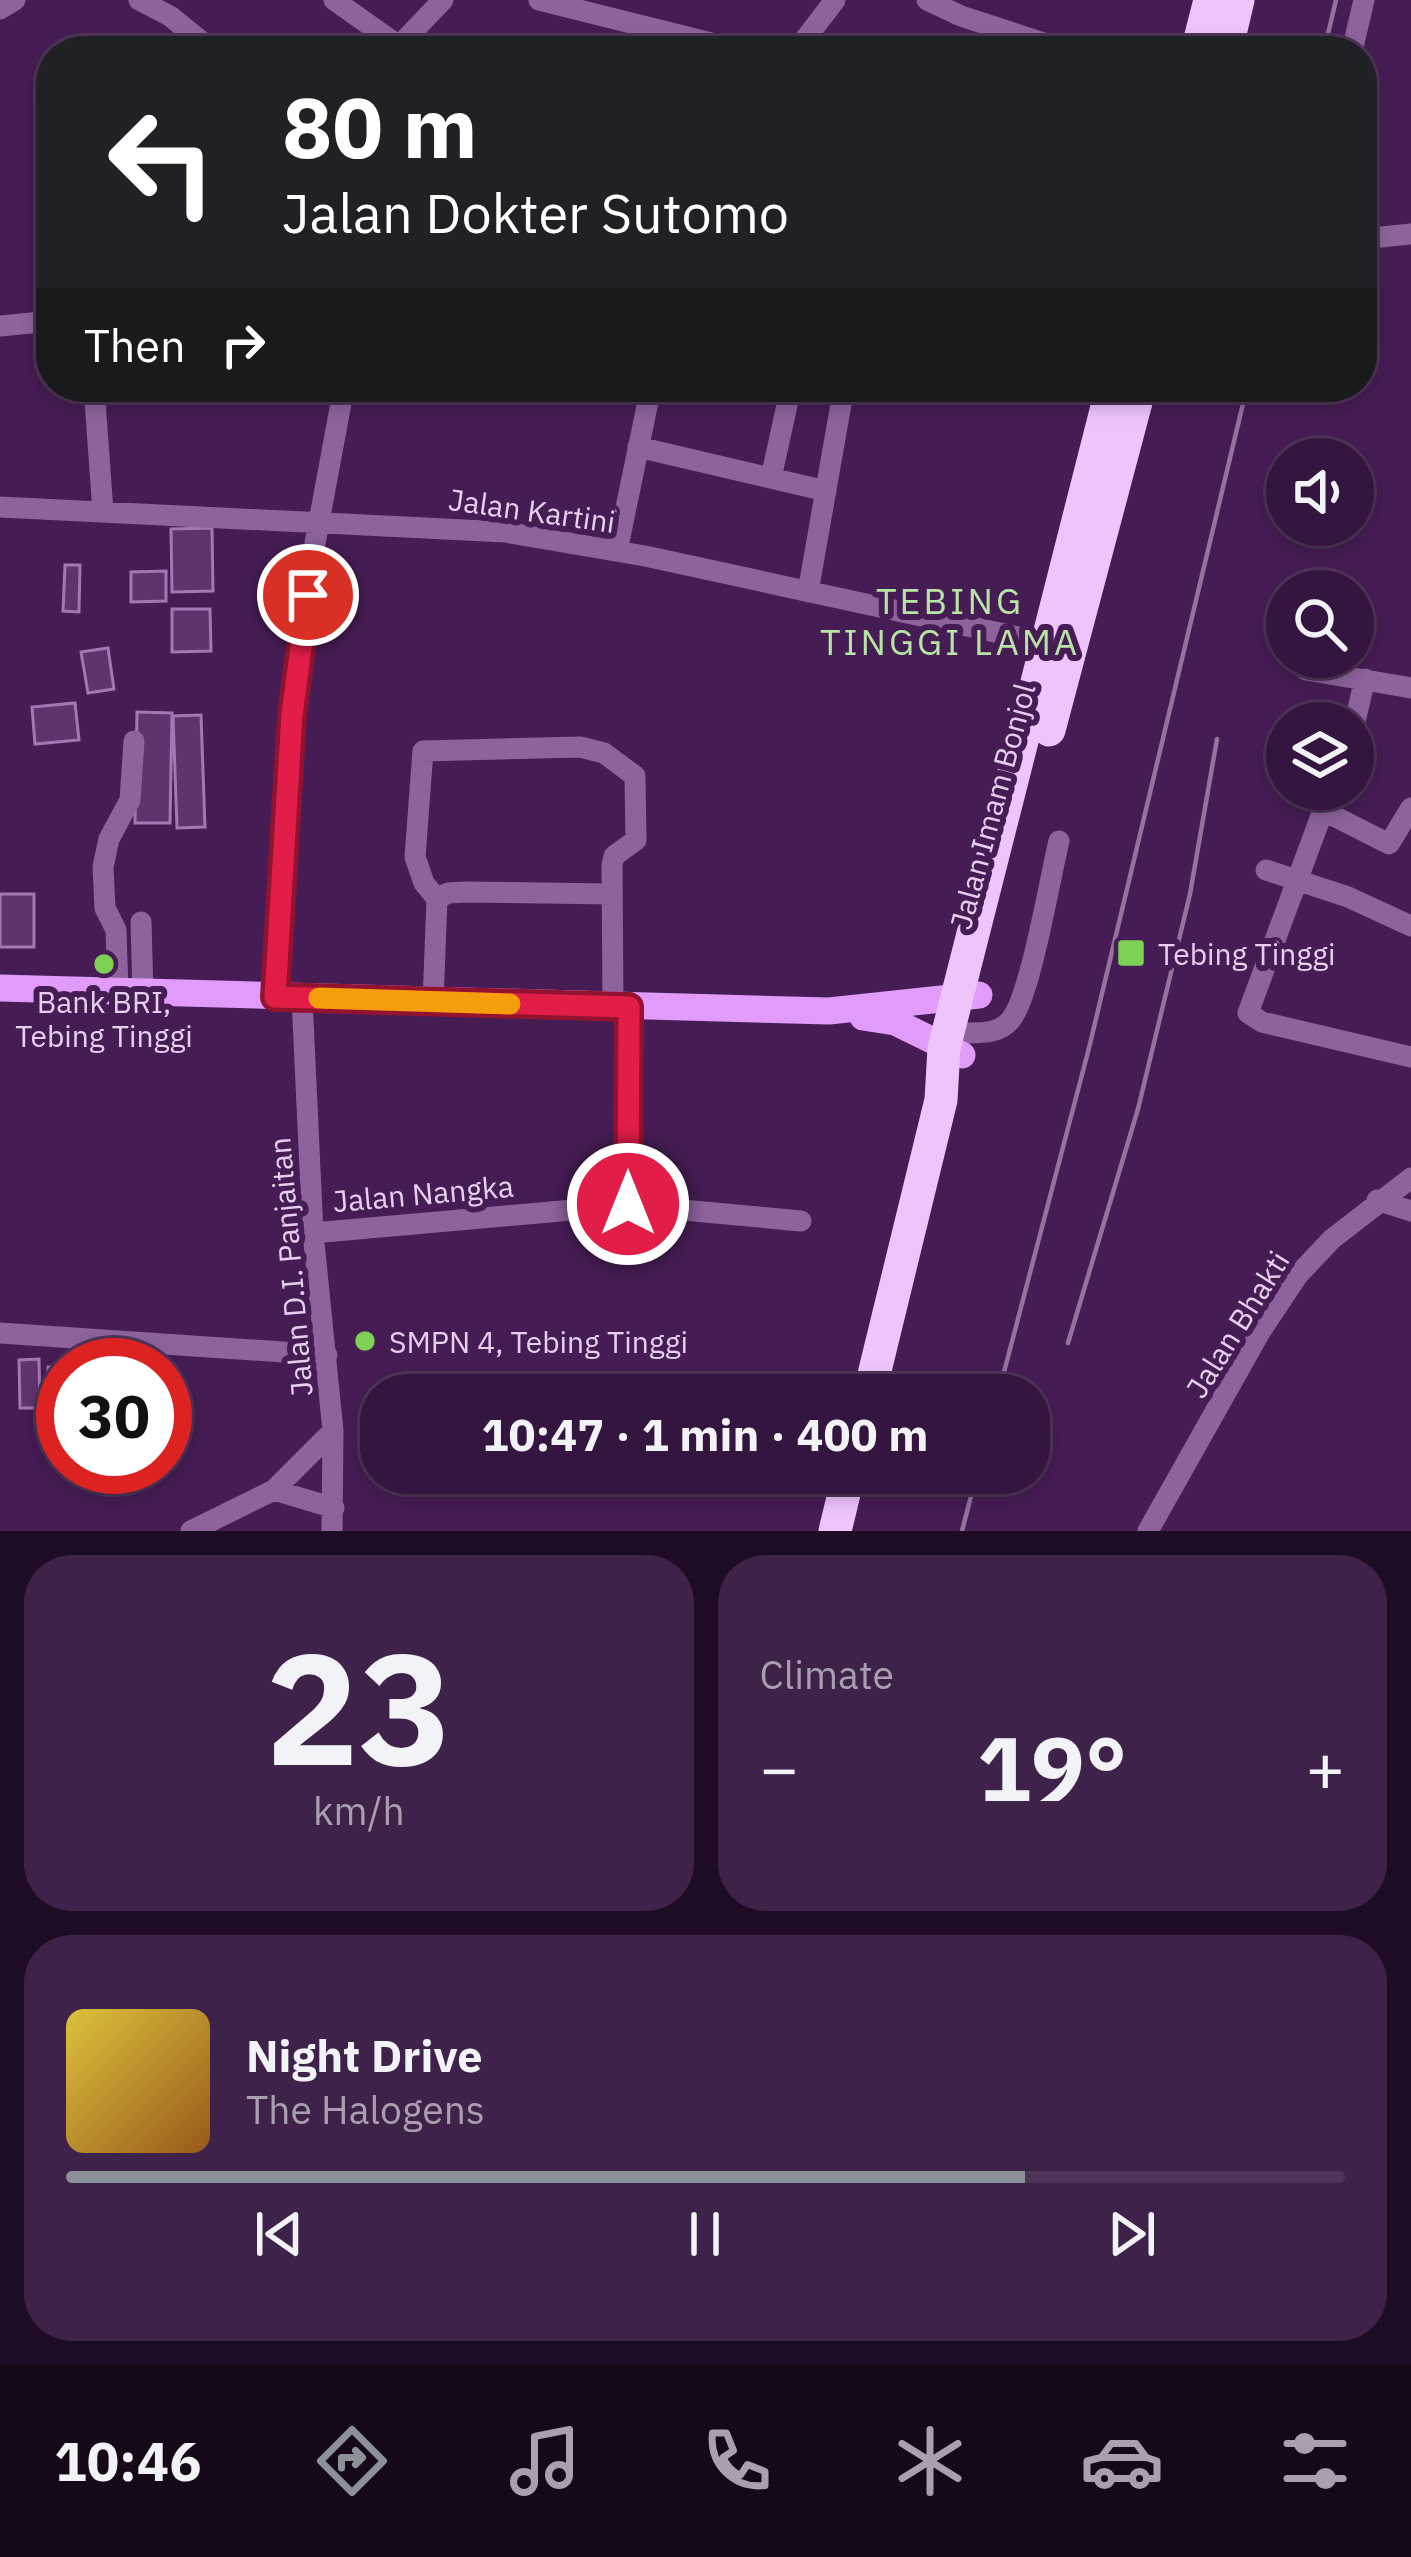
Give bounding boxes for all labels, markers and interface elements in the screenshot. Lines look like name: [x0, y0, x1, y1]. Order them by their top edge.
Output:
text: 80 m: [282, 72, 478, 181]
icon: left: [84, 84, 240, 240]
text: Jalan Dokter Sutomo: [282, 178, 789, 248]
icon: right: [210, 312, 276, 378]
text: Then: [84, 316, 186, 374]
map controls: [1266, 438, 1374, 810]
button: sound: [1266, 438, 1374, 546]
street label: Jalan Kartini: [446, 479, 618, 541]
pin: [257, 544, 359, 646]
icon: arrive: [275, 562, 341, 628]
button: search: [1266, 570, 1374, 678]
district label: TEBING TINGGI LAMA: [820, 577, 1080, 665]
street label: Jalan Imam Bonjol: [940, 679, 1044, 933]
button: layers: [1266, 702, 1374, 810]
place label: Tebing Tinggi: [1158, 934, 1335, 973]
marker: Tebing Tinggi: [1115, 937, 1147, 969]
marker: Bank BRI, Tebing Tinggi: [91, 951, 117, 977]
place label: Bank BRI, Tebing Tinggi: [15, 982, 193, 1055]
street label: Jalan D.I. Panjaitan: [259, 1136, 321, 1398]
position arrow: [565, 1141, 691, 1267]
street label: Jalan Nangka: [331, 1166, 515, 1220]
street label: Jalan Bhakti: [1177, 1243, 1297, 1405]
place label: SMPN 4, Tebing Tinggi: [389, 1322, 688, 1361]
marker: SMPN 4, Tebing Tinggi: [352, 1328, 378, 1354]
speed limit sign: 30: [36, 1338, 192, 1494]
text: 10:47 · 1 min · 400 m: [482, 1405, 928, 1463]
text: 23: [265, 1605, 452, 1808]
text: Climate: [760, 1649, 894, 1700]
text: 19°: [977, 1709, 1127, 1826]
text: −: [760, 1724, 799, 1810]
text: +: [1305, 1724, 1345, 1810]
text: km/h: [313, 1785, 405, 1836]
text: Night Drive: [246, 2026, 483, 2084]
text: The Halogens: [246, 2084, 485, 2135]
icon: previous: [246, 2201, 312, 2267]
icon: pause: [672, 2201, 738, 2267]
icon: next: [1099, 2201, 1165, 2267]
icon: directions: [310, 2419, 394, 2503]
icon: music: [503, 2419, 587, 2503]
icon: phone: [695, 2419, 779, 2503]
icon: climate: [888, 2419, 972, 2503]
icon: car: [1080, 2419, 1164, 2503]
icon: filters: [1273, 2419, 1357, 2503]
text: 10:46: [54, 2426, 202, 2496]

